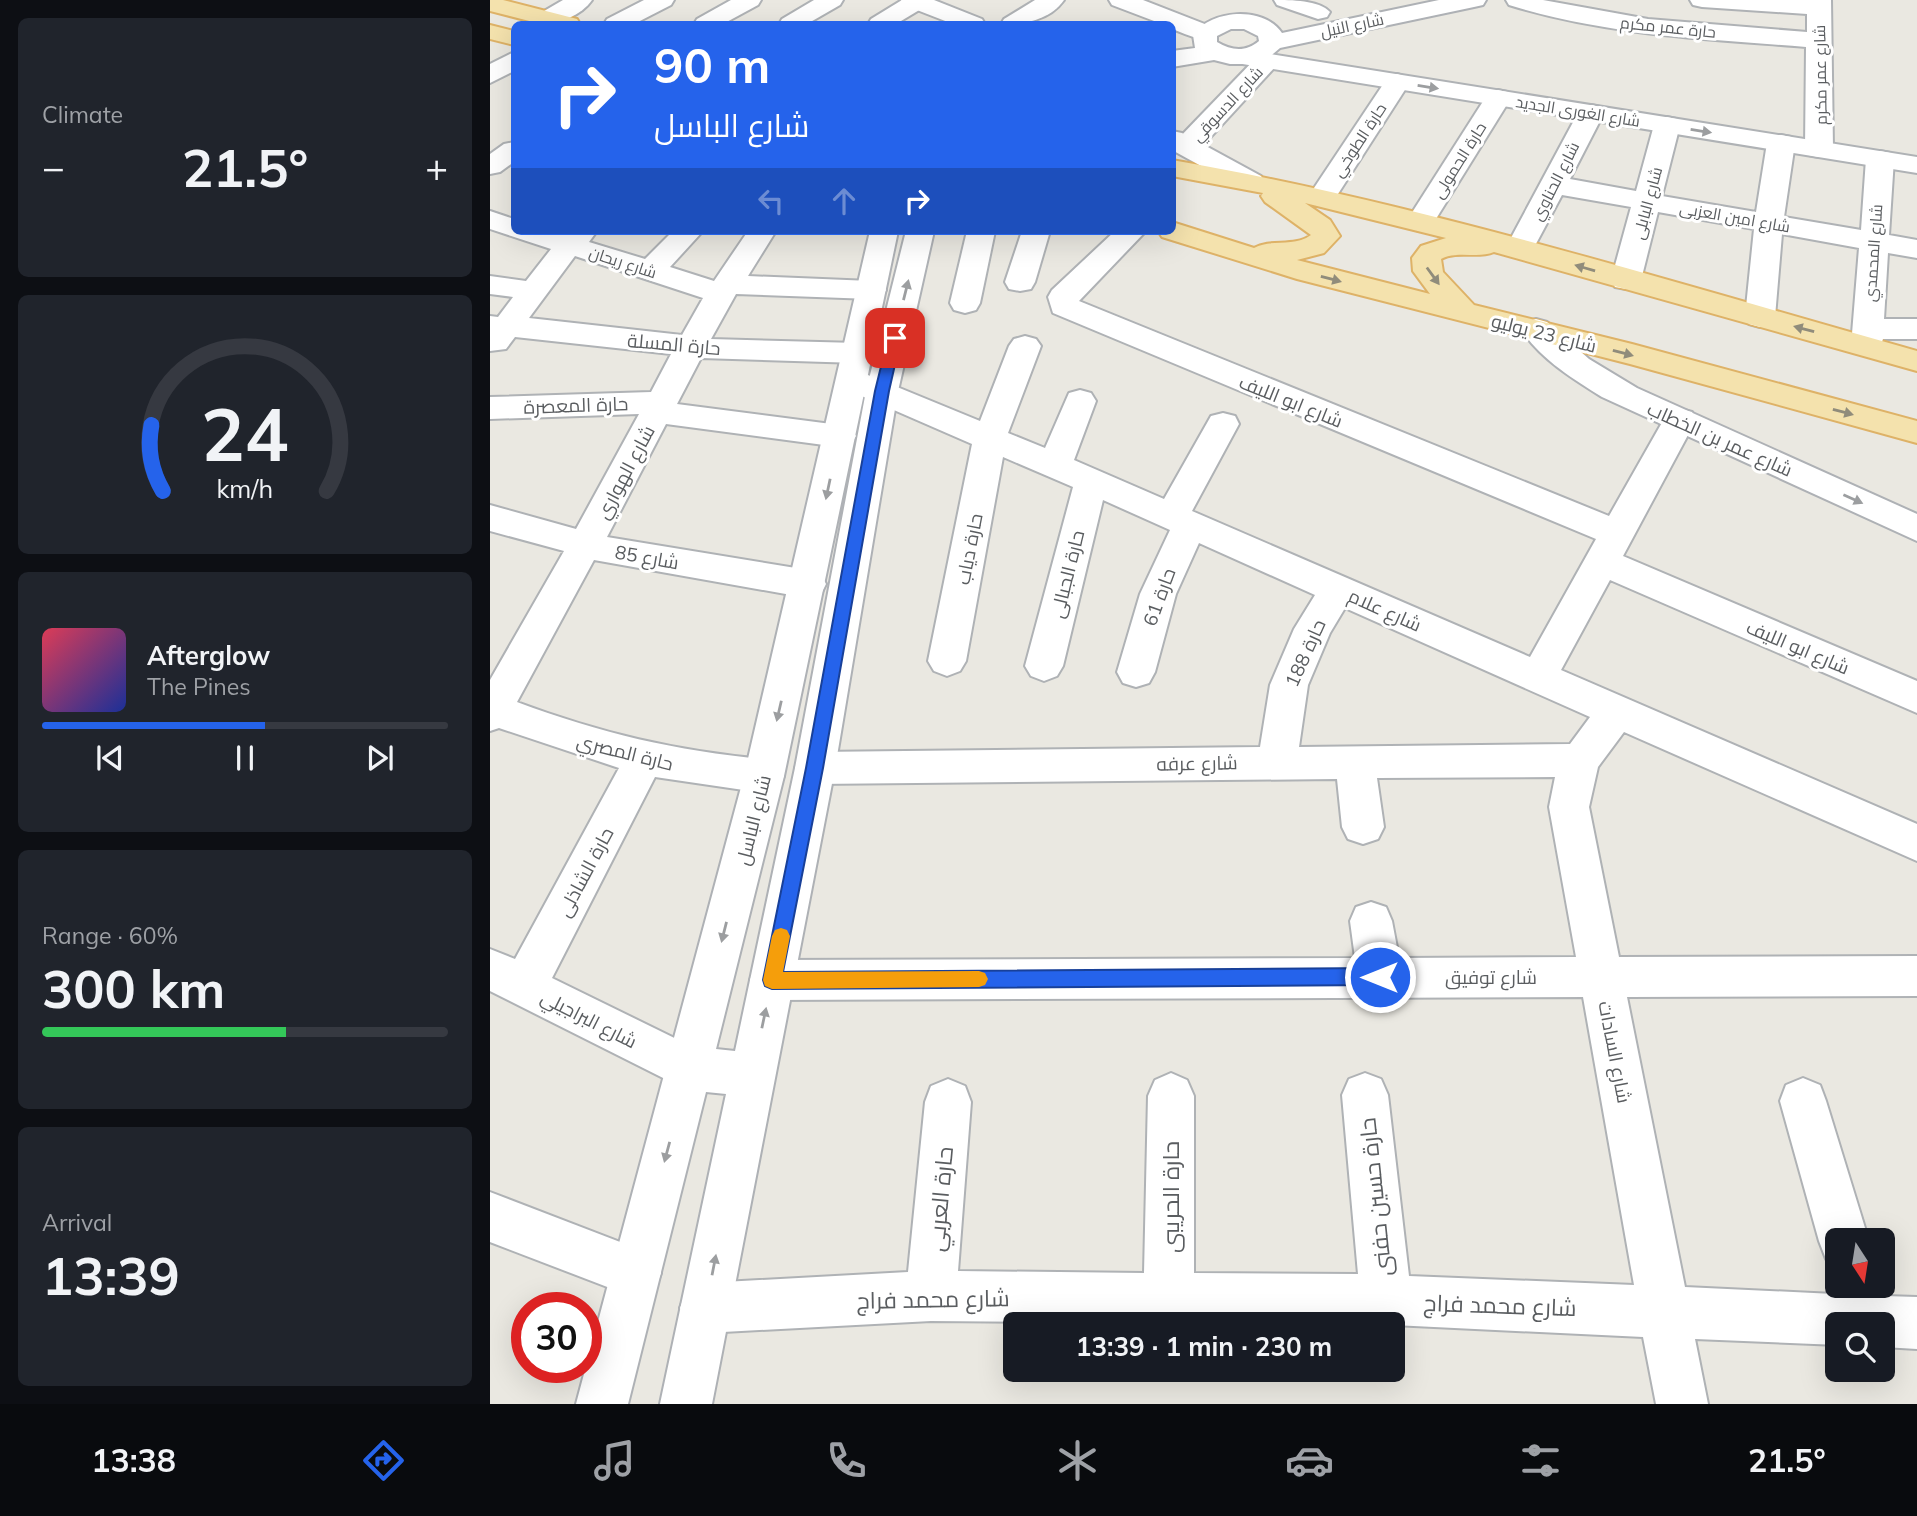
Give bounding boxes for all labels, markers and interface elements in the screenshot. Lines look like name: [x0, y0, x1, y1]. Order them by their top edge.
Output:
street label: شارع النيل: [1318, 9, 1386, 43]
street label: حارة عمر مكرم: [1619, 12, 1717, 44]
street label: شارع عمر مكرم: [1809, 25, 1833, 125]
text: 90 m: [654, 34, 770, 95]
icon: right: [539, 49, 630, 140]
street label: شارع الدسوقي: [1187, 62, 1270, 149]
one-way arrow: [1417, 82, 1439, 93]
street label: شارع الغورى الجديد: [1514, 91, 1642, 133]
street label: حارة الطوخي: [1328, 99, 1394, 183]
text: Climate: [42, 100, 123, 129]
text: شارع الباسل: [654, 105, 809, 145]
street label: حارة الحمولى: [1428, 118, 1491, 202]
one-way arrow: [1690, 126, 1712, 137]
text: 21.5°: [182, 135, 308, 200]
street label: شارع الحناوي: [1527, 138, 1587, 226]
text: −: [42, 143, 65, 191]
text: +: [425, 143, 448, 191]
street label: شارع البابلى: [1628, 164, 1668, 242]
icon: left: [752, 182, 790, 220]
icon: ahead: [825, 182, 863, 220]
icon: right: [898, 182, 936, 220]
street label: شارع امين العزبى: [1678, 197, 1792, 239]
street label: شارع المحمدي: [1860, 203, 1890, 303]
street label: شارع ريحان: [586, 242, 659, 284]
one-way arrow: [1574, 262, 1596, 273]
one-way arrow: [1426, 266, 1440, 285]
one-way arrow: [1321, 274, 1343, 285]
one-way arrow: [901, 279, 912, 301]
pin: [865, 308, 925, 368]
street label: شارع 23 يوليو: [1489, 308, 1599, 360]
icon: arrive: [876, 319, 914, 357]
one-way arrow: [1793, 323, 1815, 334]
street label: حارة المسلة: [626, 328, 722, 360]
one-way arrow: [1612, 348, 1634, 359]
street label: شارع ابو الليف: [1235, 369, 1346, 435]
text: 24: [201, 388, 289, 479]
street label: حارة المعصرة: [523, 391, 629, 419]
street label: شارع عمر بن الخطاب: [1643, 396, 1796, 484]
one-way arrow: [1832, 407, 1854, 418]
street label: شارع الهواري: [590, 421, 662, 524]
text: km/h: [217, 473, 273, 504]
one-way arrow: [822, 478, 833, 500]
one-way arrow: [1842, 494, 1863, 505]
street label: حارة دياب: [950, 511, 988, 587]
street label: حارة الجبالى: [1045, 528, 1089, 620]
street label: شارع 85: [613, 540, 681, 576]
street label: حارة 61: [1137, 565, 1181, 629]
street label: شارع علام: [1344, 583, 1425, 639]
street label: شارع ابو الليف: [1742, 615, 1853, 681]
street label: حارة 188: [1280, 616, 1330, 690]
text: Afterglow: [147, 639, 270, 672]
text: The Pines: [147, 672, 251, 701]
one-way arrow: [773, 700, 784, 722]
street label: حارة المصري: [574, 728, 676, 778]
icon: previous: [91, 739, 129, 777]
icon: pause: [226, 739, 264, 777]
icon: next: [361, 739, 399, 777]
street label: شارع عرفه: [1156, 750, 1238, 778]
street label: شارع الباسل: [730, 772, 778, 868]
street label: حارة الشاذلى: [551, 823, 619, 921]
text: Range · 60%: [42, 921, 178, 950]
one-way arrow: [718, 921, 729, 943]
position arrow: [1343, 940, 1417, 1014]
text: 300 km: [42, 956, 225, 1021]
street label: شارع توفيق: [1445, 965, 1537, 991]
street label: شارع البراجيلي: [536, 985, 641, 1056]
street label: شارع السادات: [1591, 999, 1637, 1105]
one-way arrow: [759, 1007, 770, 1029]
street label: حارة حسين حفنى: [1352, 1116, 1398, 1278]
street label: حارة الحريبى: [1156, 1141, 1185, 1253]
one-way arrow: [661, 1142, 672, 1164]
street label: حارة العربي: [921, 1145, 963, 1253]
text: Arrival: [42, 1208, 112, 1237]
north arrow: [1825, 1228, 1895, 1298]
map controls: [1825, 1228, 1895, 1382]
text: 13:39: [42, 1243, 180, 1308]
one-way arrow: [709, 1254, 720, 1276]
street label: شارع محمد فراج: [856, 1283, 1010, 1317]
street label: شارع محمد فراج: [1423, 1288, 1577, 1324]
speed limit sign: 30: [511, 1292, 602, 1383]
button: search: [1825, 1312, 1895, 1382]
text: 13:39 · 1 min · 230 m: [1076, 1330, 1332, 1363]
icon: directions: [359, 1436, 408, 1485]
icon: music: [590, 1436, 639, 1485]
icon: phone: [822, 1436, 871, 1485]
icon: climate: [1053, 1436, 1102, 1485]
icon: car: [1285, 1436, 1334, 1485]
icon: filters: [1516, 1436, 1565, 1485]
text: 13:38: [91, 1440, 176, 1480]
text: 21.5°: [1748, 1440, 1826, 1480]

